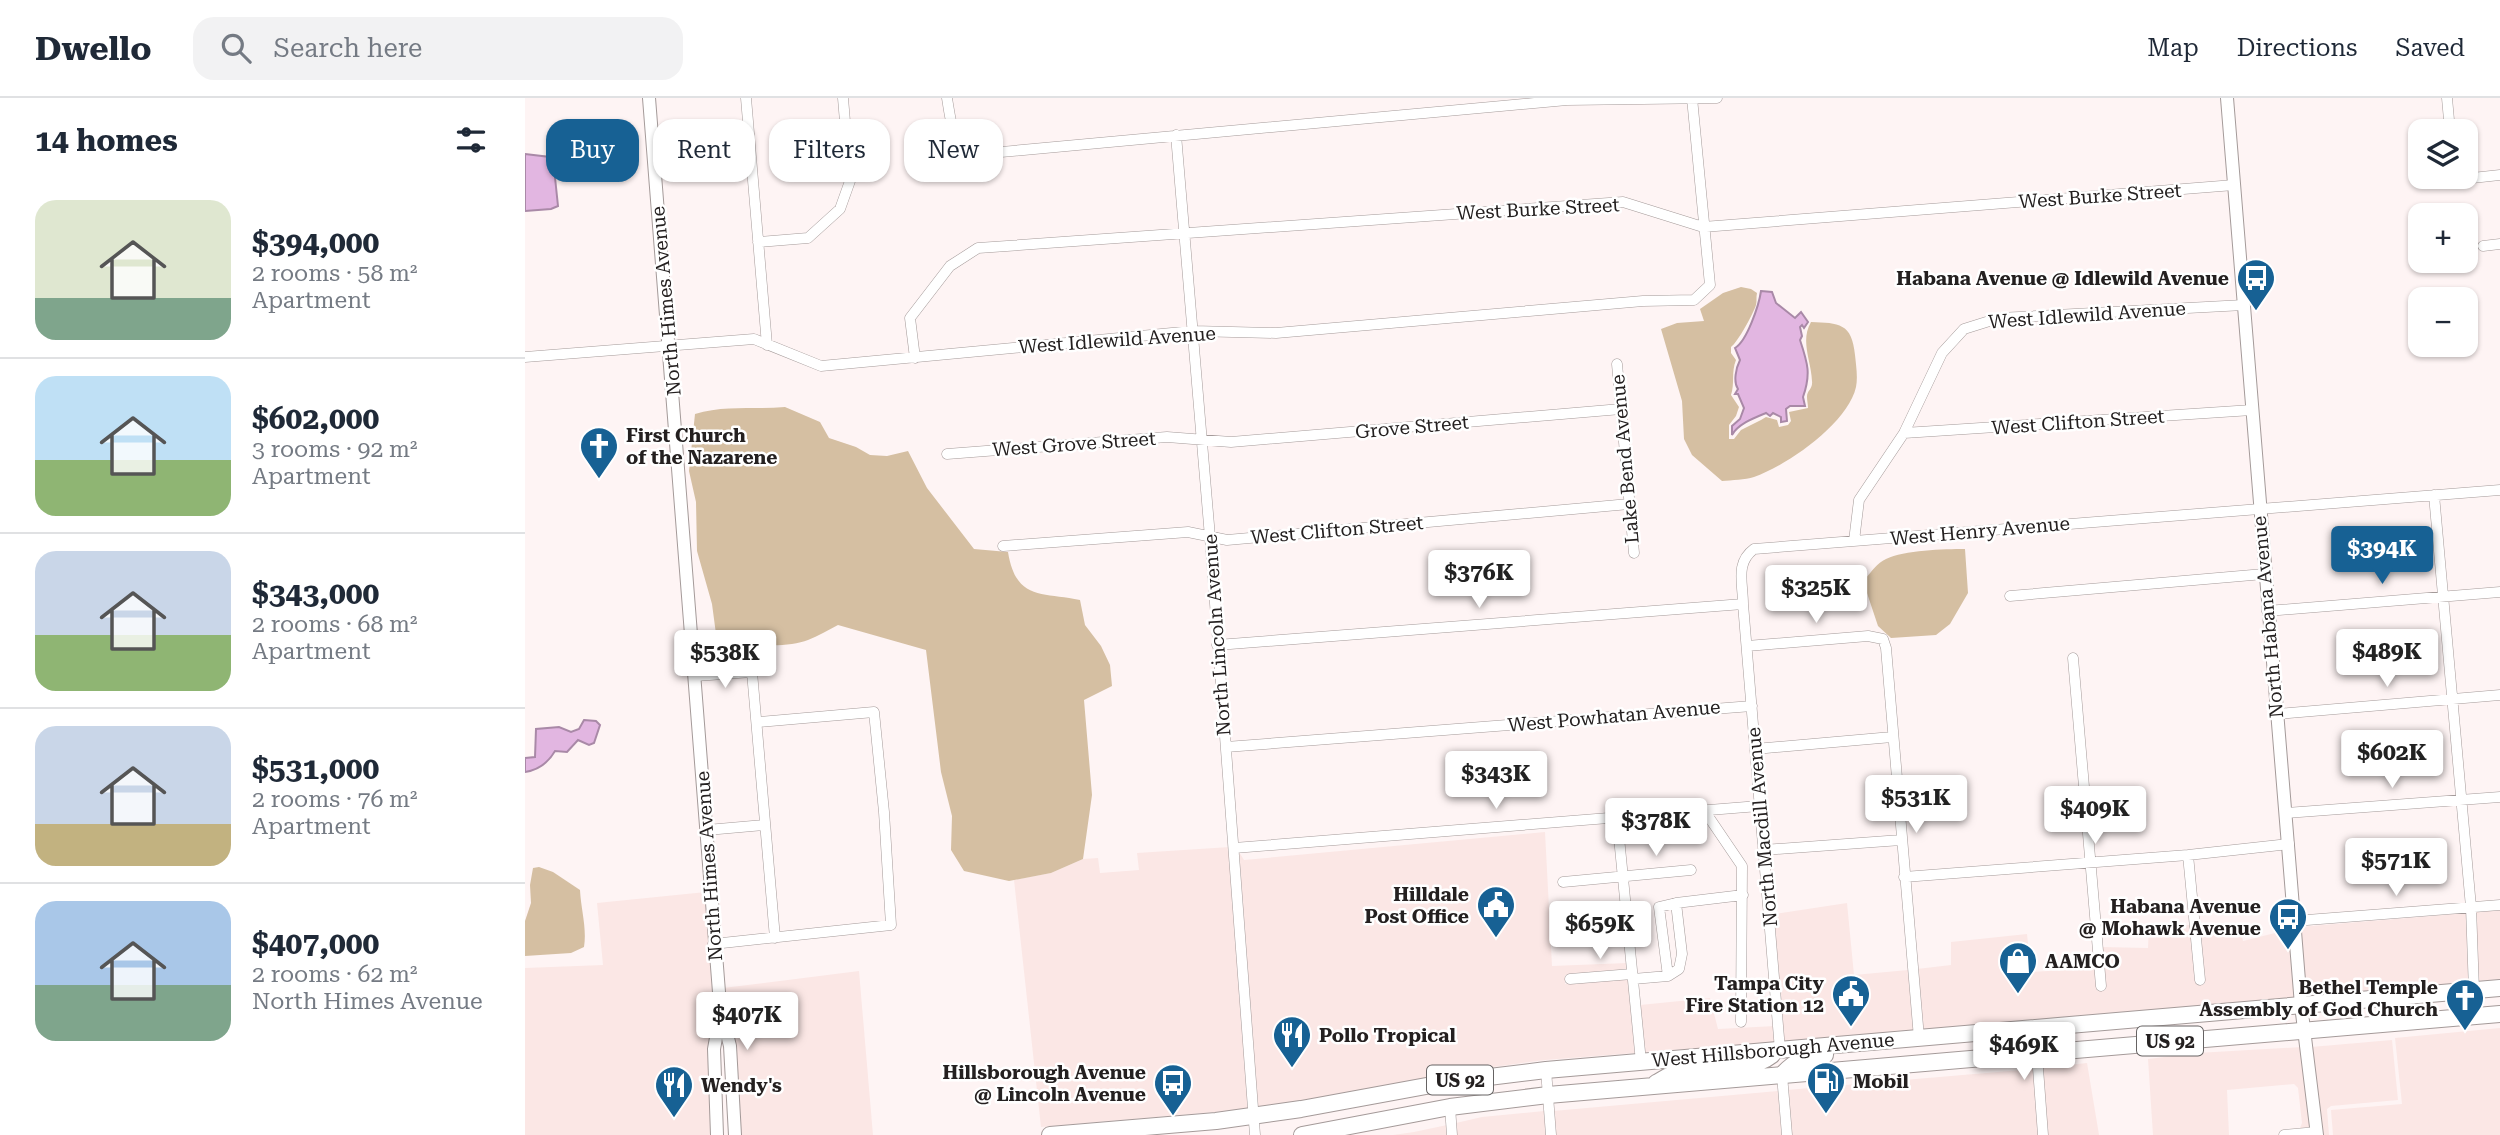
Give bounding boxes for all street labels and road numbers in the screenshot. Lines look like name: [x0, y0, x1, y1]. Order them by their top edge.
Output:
street label: West Burke Street: [2018, 179, 2182, 213]
street label: West Burke Street: [1456, 193, 1620, 225]
street label: North Himes Avenue: [646, 205, 686, 397]
street label: West Idlewild Avenue: [1988, 297, 2186, 333]
street label: West Idlewild Avenue: [1018, 322, 1216, 358]
street label: Lake Bend Avenue: [1606, 374, 1644, 544]
street label: West Clifton Street: [1991, 404, 2165, 440]
street label: Grove Street: [1354, 411, 1470, 443]
street label: West Grove Street: [991, 427, 1157, 461]
street label: West Clifton Street: [1250, 511, 1424, 549]
street label: West Henry Avenue: [1889, 512, 2071, 550]
street label: North Habana Avenue: [2248, 515, 2288, 719]
street label: North Lincoln Avenue: [1198, 533, 1236, 737]
street label: West Powhatan Avenue: [1507, 695, 1721, 737]
street label: North Macdill Avenue: [1742, 726, 1782, 928]
street label: North Himes Avenue: [691, 770, 727, 962]
road number: US 92: [2137, 1026, 2203, 1056]
street label: West Hillsborough Avenue: [1651, 1028, 1895, 1072]
road number: US 92: [1427, 1065, 1493, 1094]

